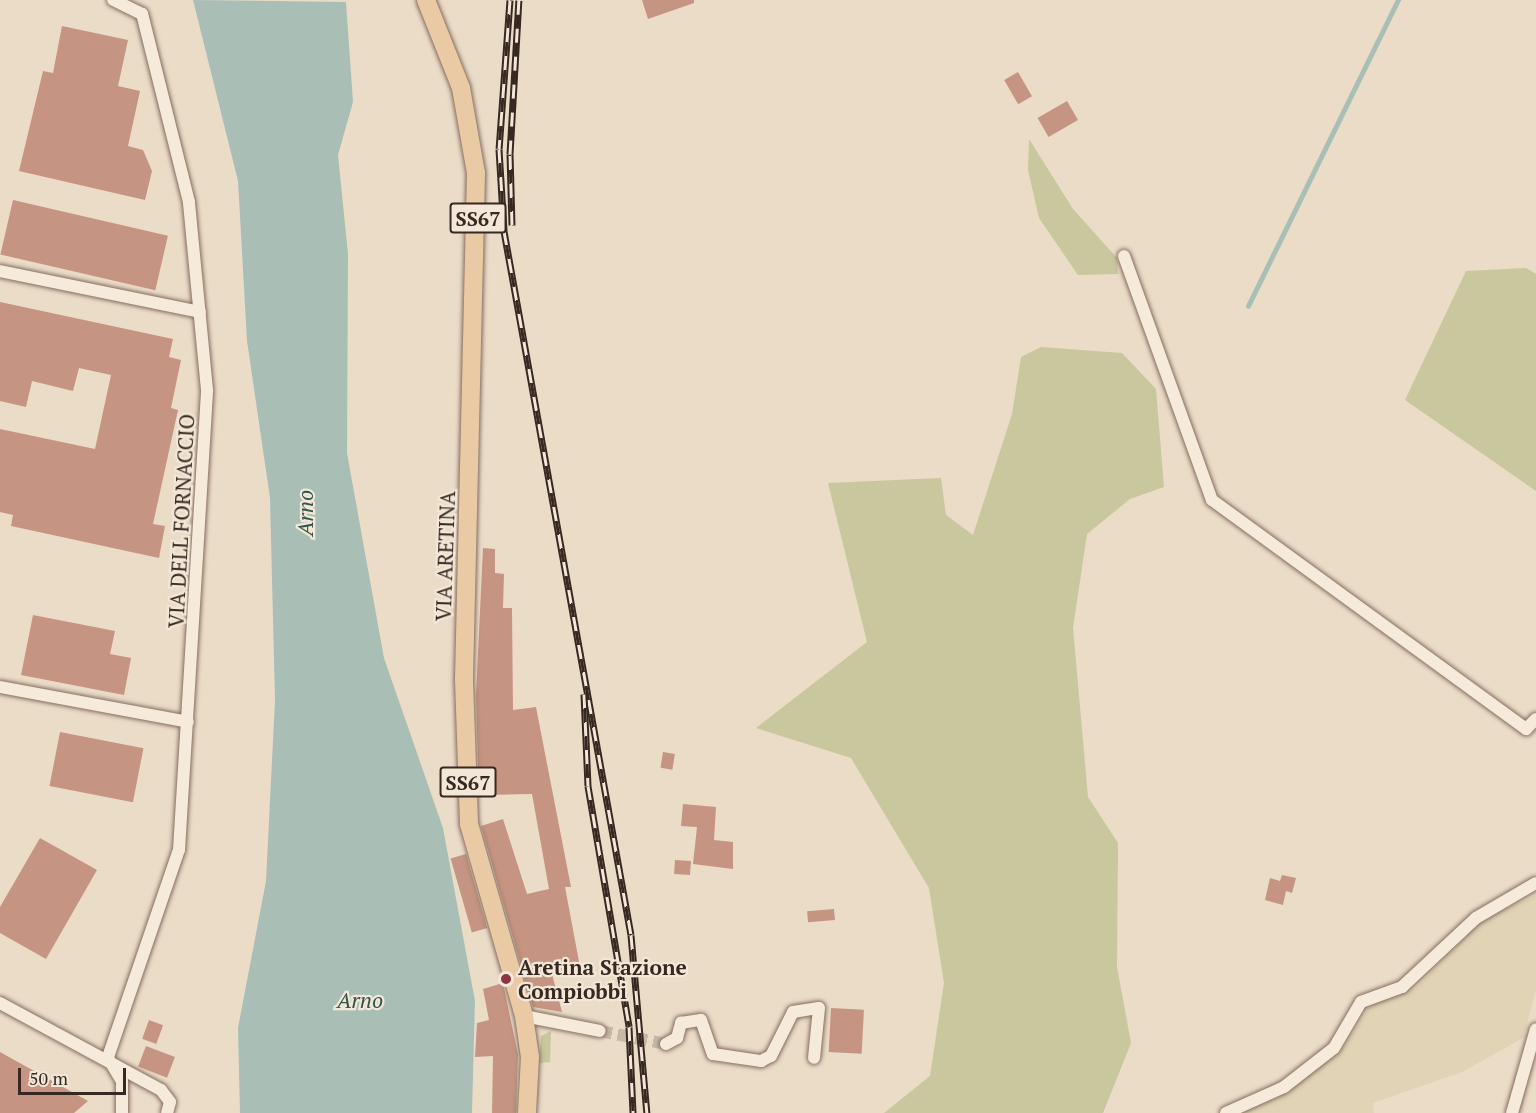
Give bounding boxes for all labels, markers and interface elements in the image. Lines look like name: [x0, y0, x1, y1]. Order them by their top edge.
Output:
road number: SS67: [450, 201, 506, 235]
street label: VIA DELL FORNACCIO: [163, 413, 199, 629]
water label: Arno: [292, 490, 318, 536]
street label: VIA ARETINA: [430, 490, 460, 622]
road number: SS67: [440, 765, 496, 799]
place label: Aretina Stazione Compiobbi: [518, 954, 687, 1004]
marker: Aretina Stazione Compiobbi: [499, 972, 513, 986]
water label: Arno: [337, 987, 383, 1013]
scale bar: [21, 1056, 129, 1094]
text: 50 m: [29, 1066, 68, 1090]

